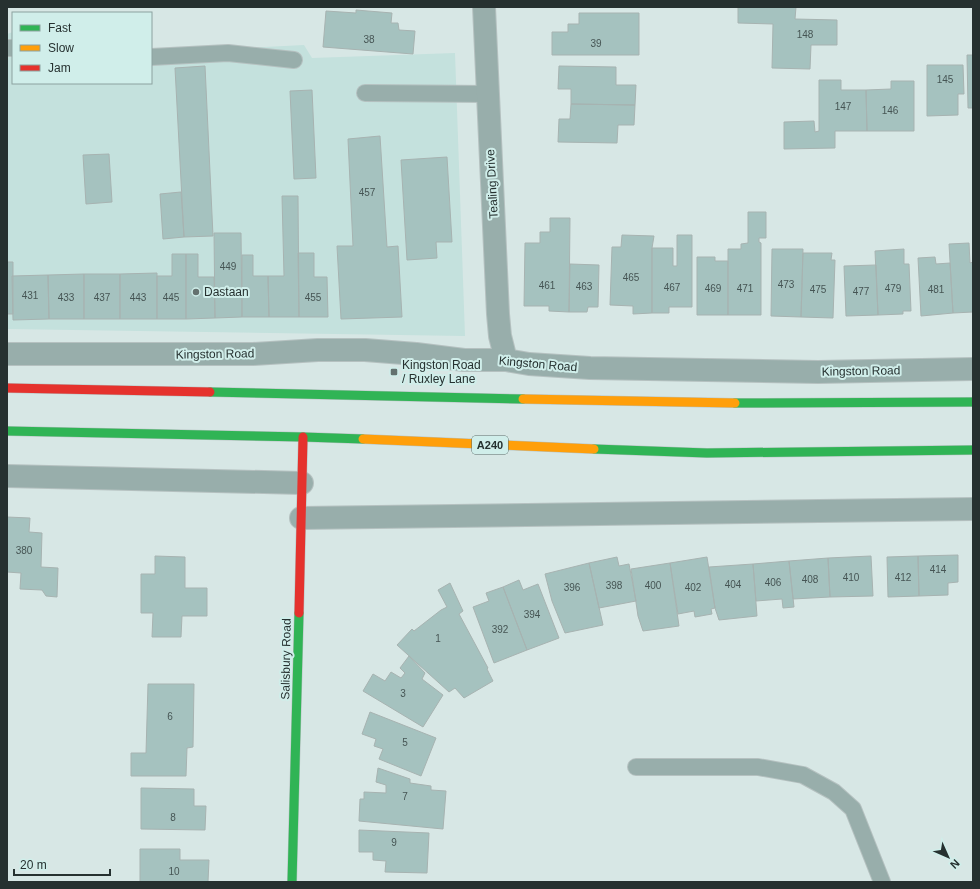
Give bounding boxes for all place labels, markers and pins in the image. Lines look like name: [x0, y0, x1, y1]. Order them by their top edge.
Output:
place label: Dastaan: [204, 285, 249, 299]
marker: Dastaan: [191, 287, 201, 297]
place label: Kingston Road / Ruxley Lane: [402, 358, 481, 386]
marker: Kingston Road / Ruxley Lane: [389, 367, 399, 377]

